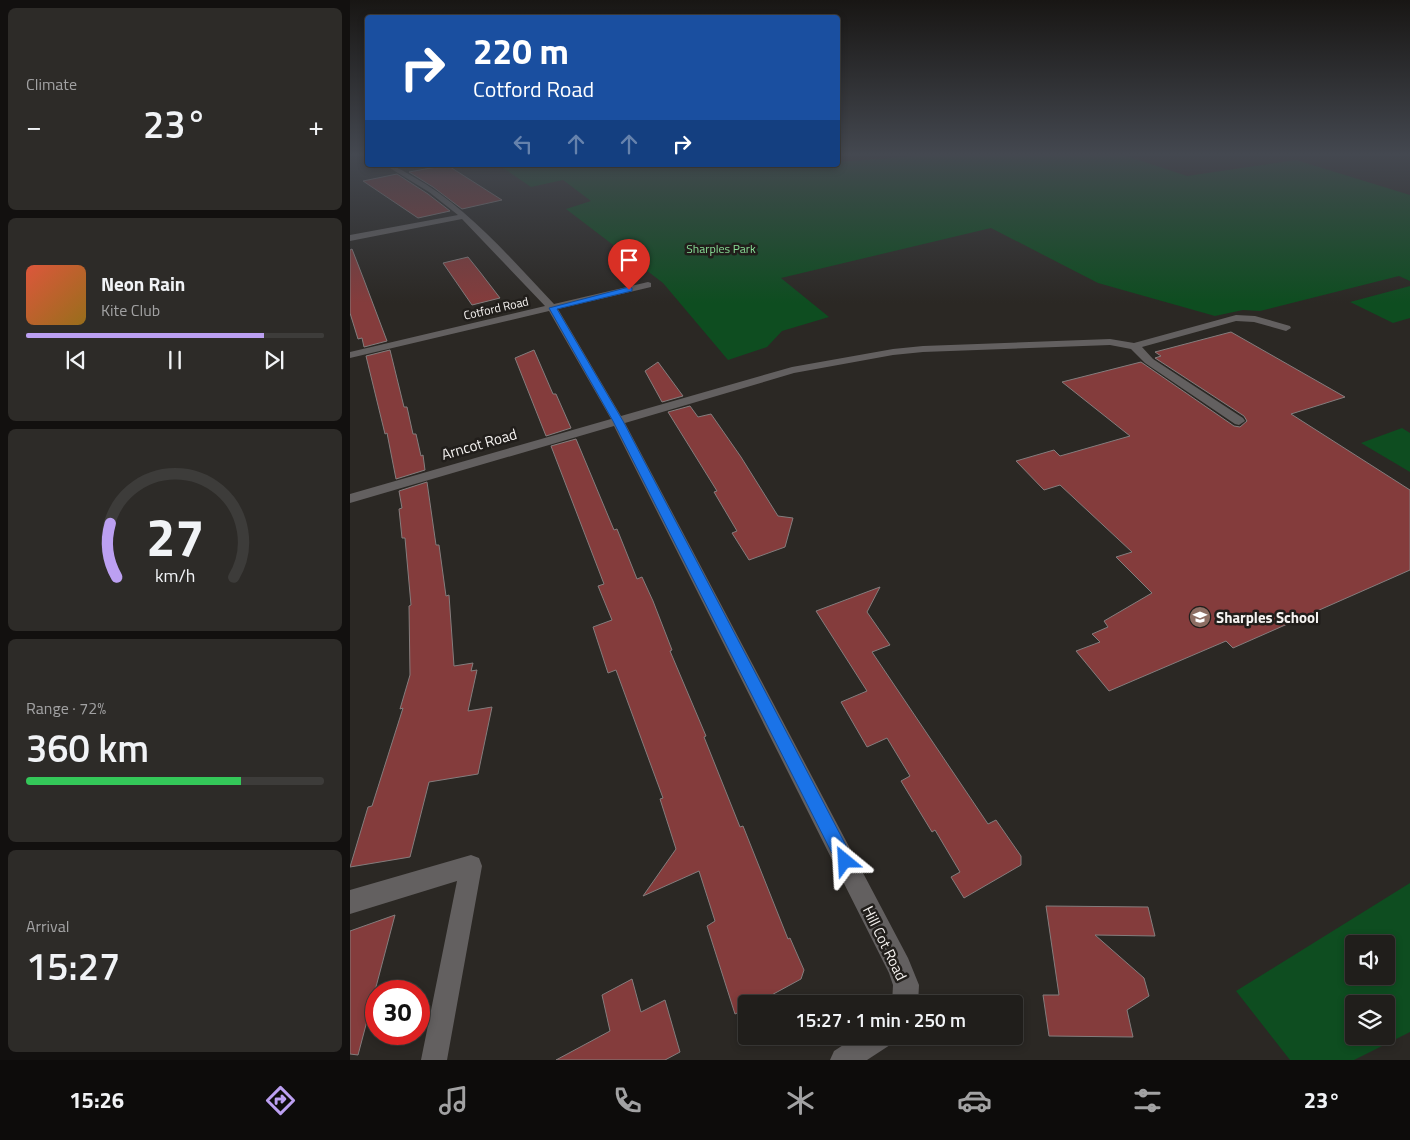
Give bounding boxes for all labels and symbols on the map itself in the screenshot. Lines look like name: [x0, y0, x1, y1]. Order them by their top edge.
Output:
pin: [608, 239, 650, 290]
park label: Sharples Park: [686, 239, 756, 258]
street label: Cotford Road: [462, 291, 530, 325]
street label: Arncot Road: [439, 422, 519, 466]
school or university icon: Sharples School: [1188, 605, 1212, 629]
place label: Sharples School: [1216, 606, 1319, 629]
position arrow: [818, 834, 870, 886]
street label: Hill Cot Road: [857, 902, 913, 984]
speed limit sign: 30: [365, 980, 430, 1045]

